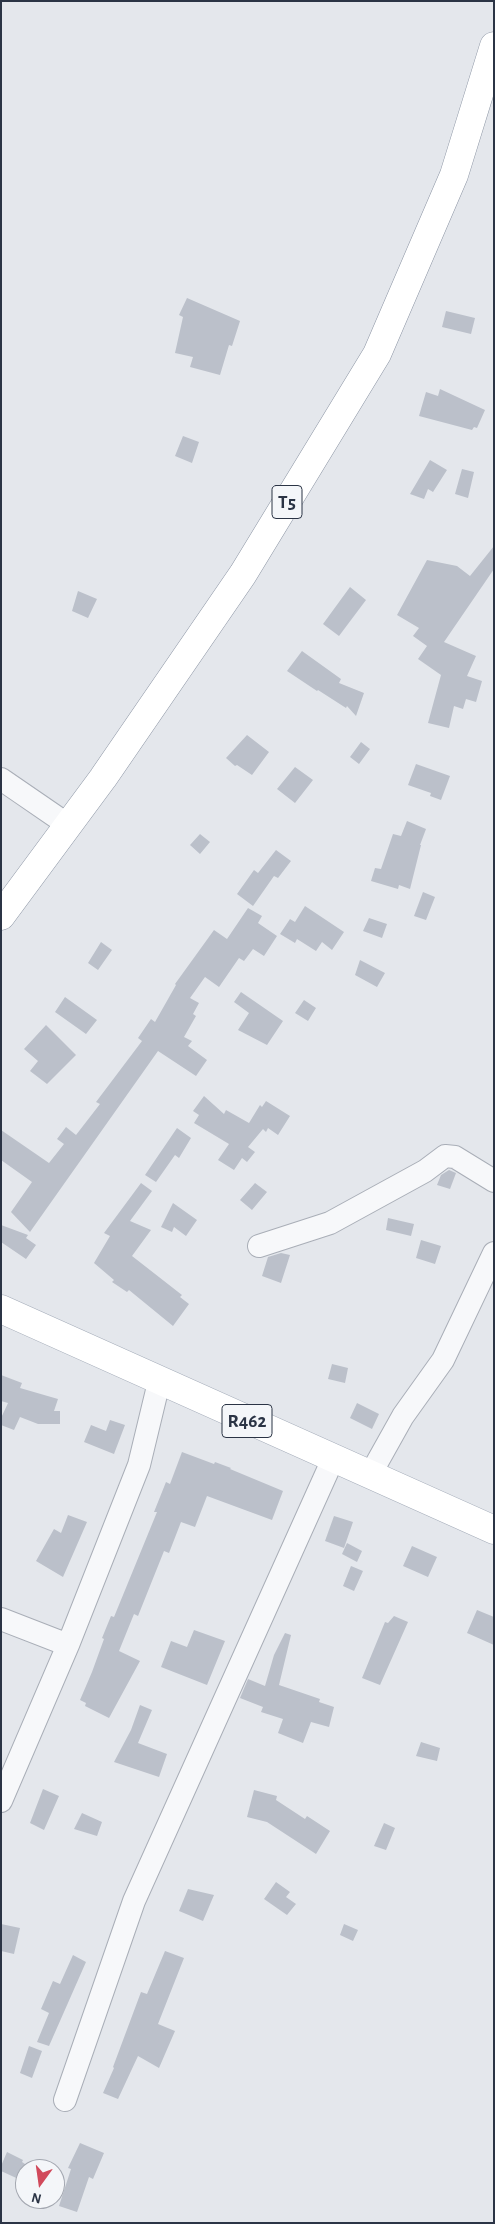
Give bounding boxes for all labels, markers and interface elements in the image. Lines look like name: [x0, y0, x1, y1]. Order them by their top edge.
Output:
road number: T5: [272, 486, 302, 518]
road number: R462: [222, 1404, 272, 1438]
north arrow: [15, 2159, 65, 2209]
text: N: [30, 2190, 43, 2206]

